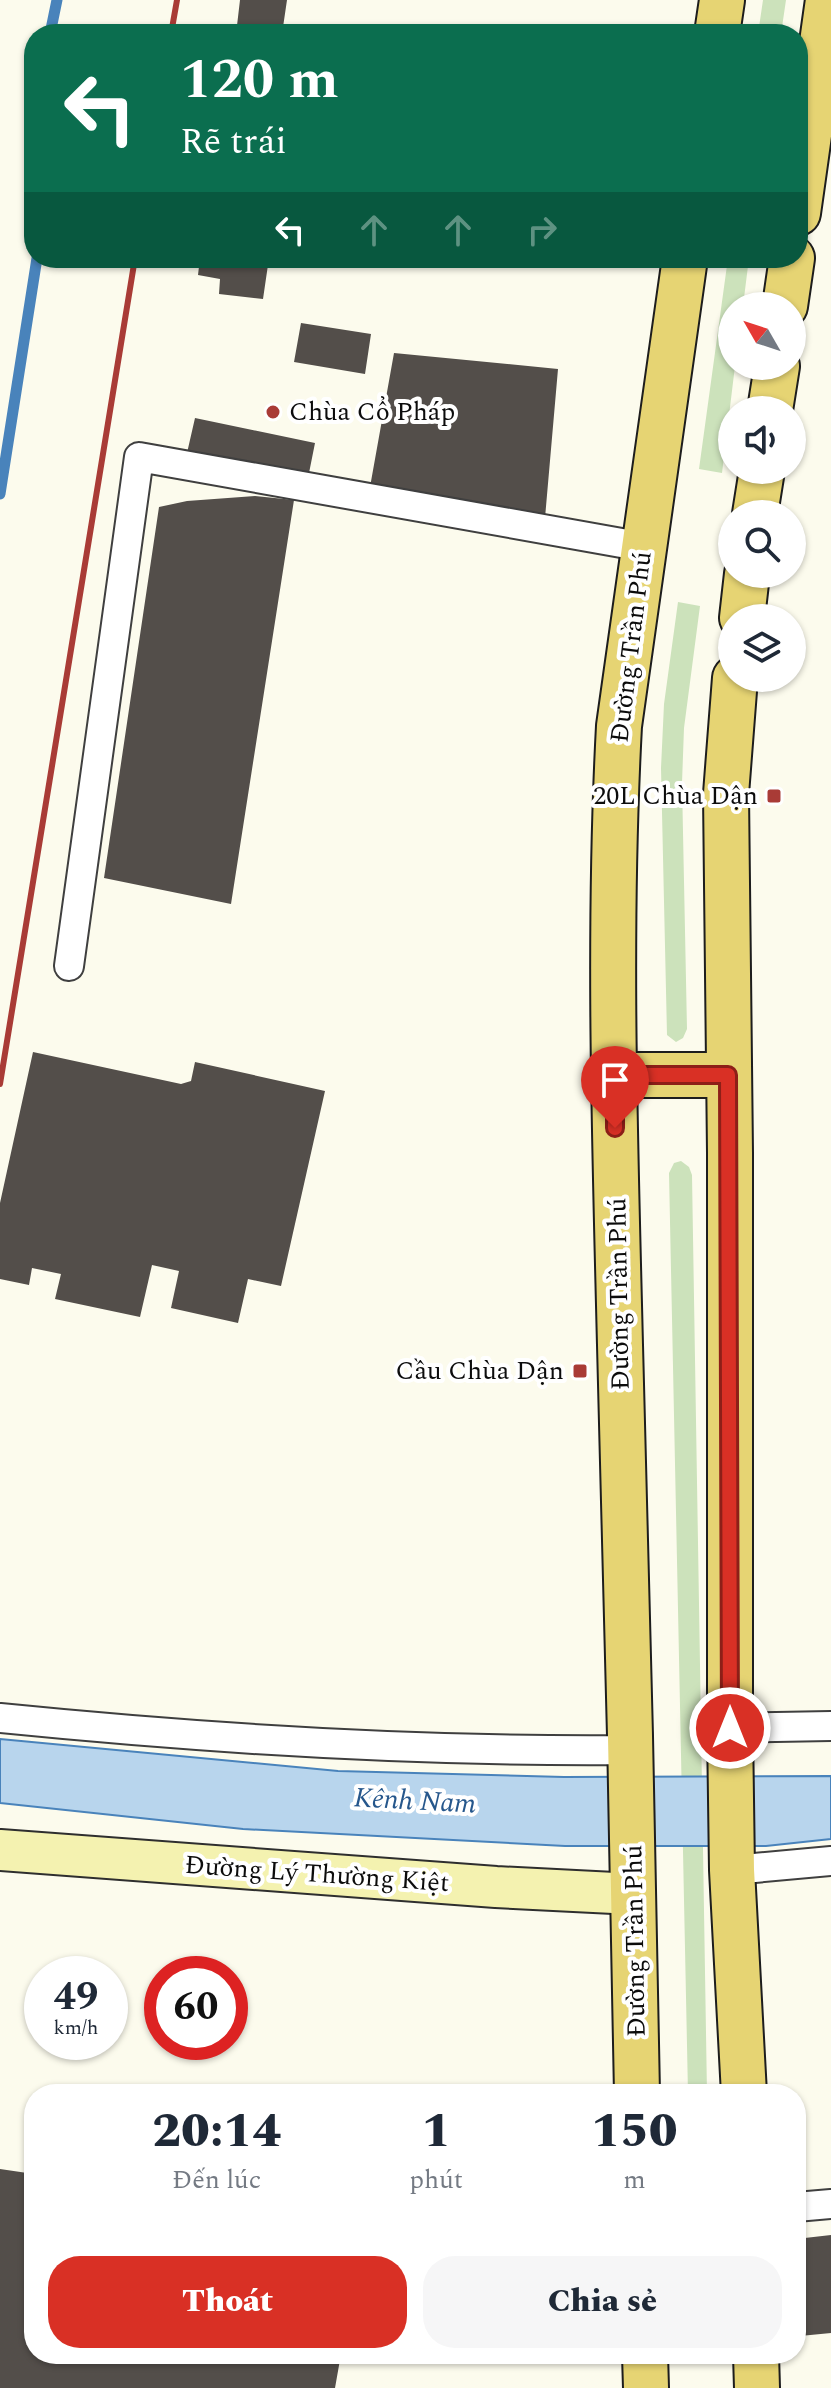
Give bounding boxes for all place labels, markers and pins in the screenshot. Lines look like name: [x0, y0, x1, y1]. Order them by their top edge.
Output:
place label: Chùa Cổ Pháp: [289, 392, 455, 432]
marker: Chùa Cổ Pháp: [264, 403, 282, 421]
place label: 20L Chùa Dận: [593, 776, 758, 816]
marker: 20L Chùa Dận: [765, 787, 783, 805]
pin: [581, 1046, 649, 1128]
place label: Cầu Chùa Dận: [396, 1351, 564, 1391]
marker: Cầu Chùa Dận: [571, 1362, 589, 1380]

